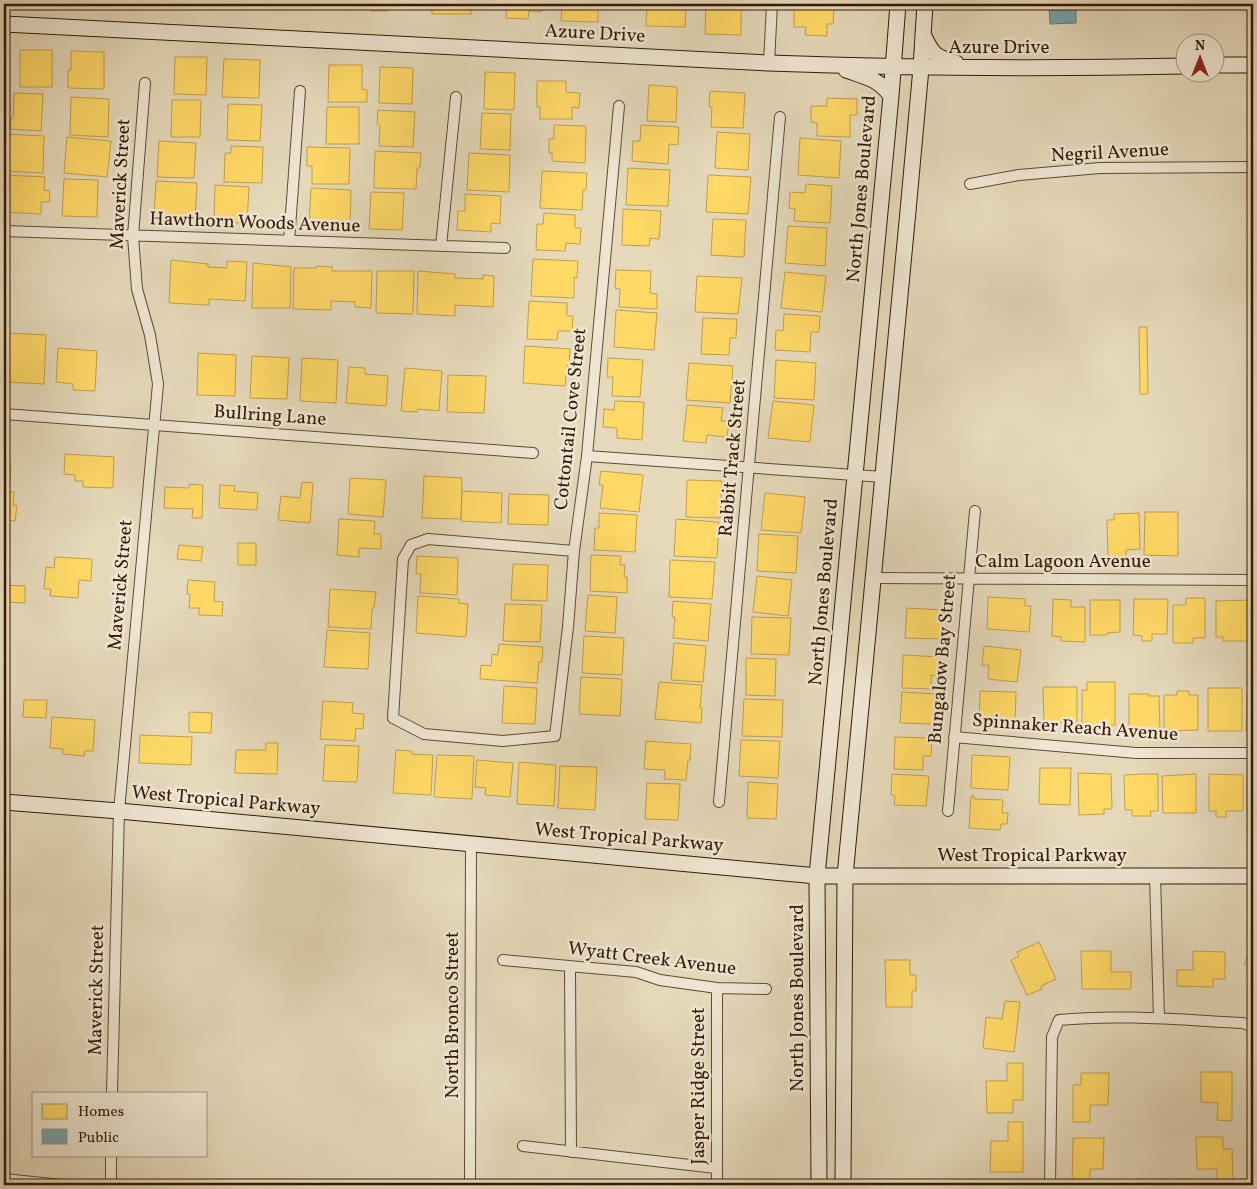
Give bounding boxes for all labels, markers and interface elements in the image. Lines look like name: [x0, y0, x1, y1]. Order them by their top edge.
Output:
street label: Azure Drive: [544, 18, 646, 50]
north arrow: [1174, 32, 1224, 82]
street label: Azure Drive: [949, 35, 1049, 61]
text: N: [1195, 37, 1205, 56]
street label: North Jones Boulevard: [841, 94, 883, 284]
street label: Maverick Street: [105, 118, 137, 250]
street label: Negril Avenue: [1050, 137, 1170, 169]
street label: Hawthorn Woods Avenue: [149, 206, 361, 240]
street label: Cottontail Cove Street: [549, 326, 594, 511]
street label: Rabbit Track Street: [713, 378, 753, 538]
street label: Bullring Lane: [213, 399, 327, 433]
street label: North Jones Boulevard: [803, 497, 845, 687]
street label: Maverick Street: [102, 518, 140, 651]
street label: Calm Lagoon Avenue: [975, 549, 1151, 575]
street label: Bungalow Bay Street: [923, 573, 963, 745]
street label: Spinnaker Reach Avenue: [971, 708, 1179, 748]
street label: West Tropical Parkway: [130, 780, 322, 822]
street label: West Tropical Parkway: [533, 817, 725, 859]
street label: West Tropical Parkway: [937, 843, 1127, 869]
street label: North Jones Boulevard: [785, 904, 811, 1092]
street label: Maverick Street: [83, 924, 111, 1056]
street label: North Bronco Street: [440, 931, 466, 1099]
street label: Wyatt Creek Avenue: [566, 936, 738, 982]
street label: Jasper Ridge Street: [686, 1007, 712, 1165]
legend: [32, 1092, 208, 1156]
text: Homes: [78, 1102, 124, 1123]
text: Public: [78, 1128, 119, 1149]

